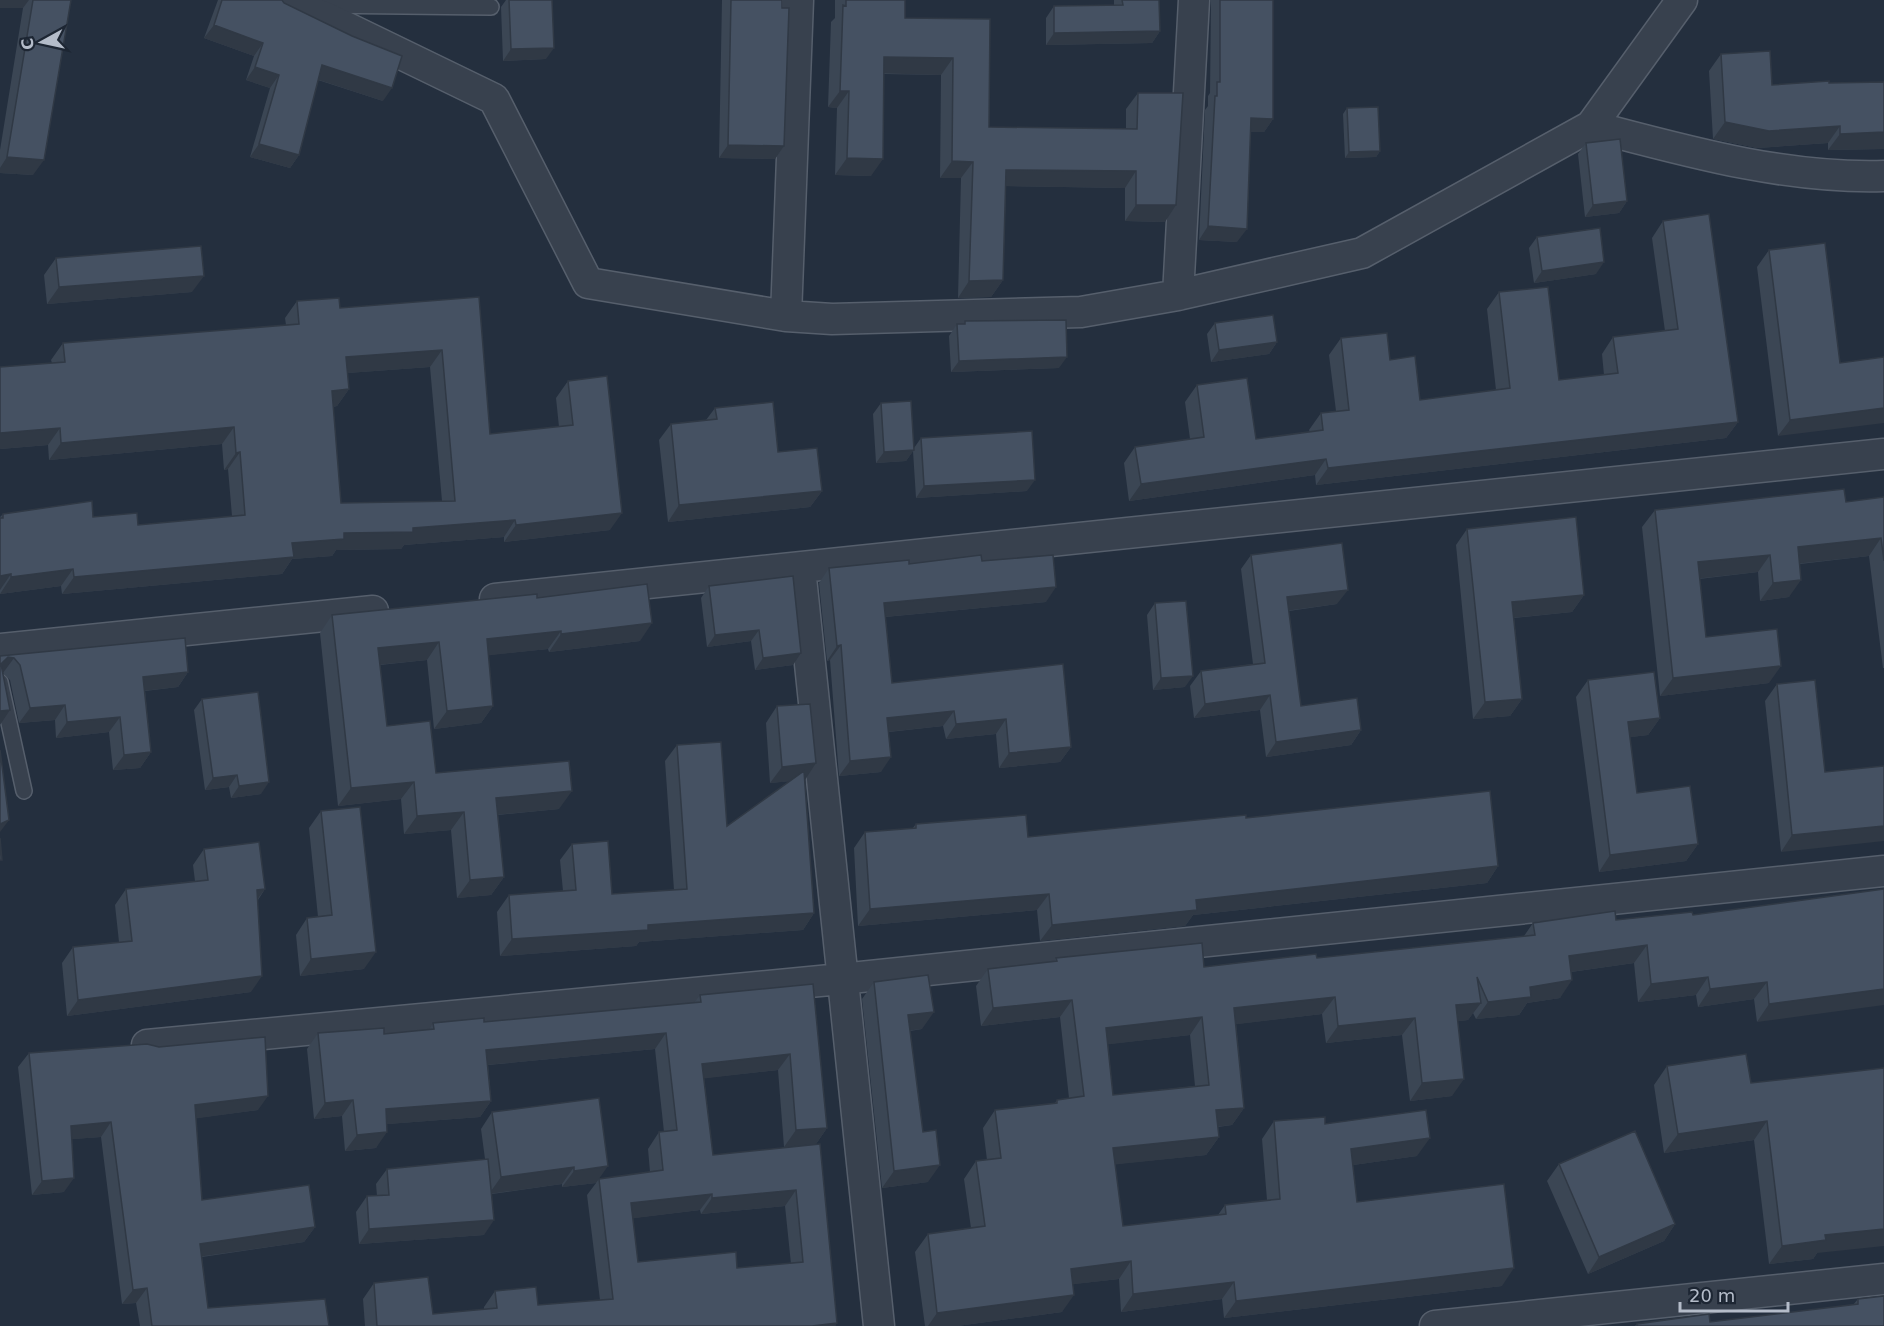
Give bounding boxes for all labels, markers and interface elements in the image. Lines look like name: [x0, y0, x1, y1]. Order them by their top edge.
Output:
north arrow: [12, 12, 72, 72]
text: С: [17, 37, 38, 51]
scale bar: [1680, 1275, 1788, 1313]
text: 20 m: [1689, 1285, 1735, 1306]

